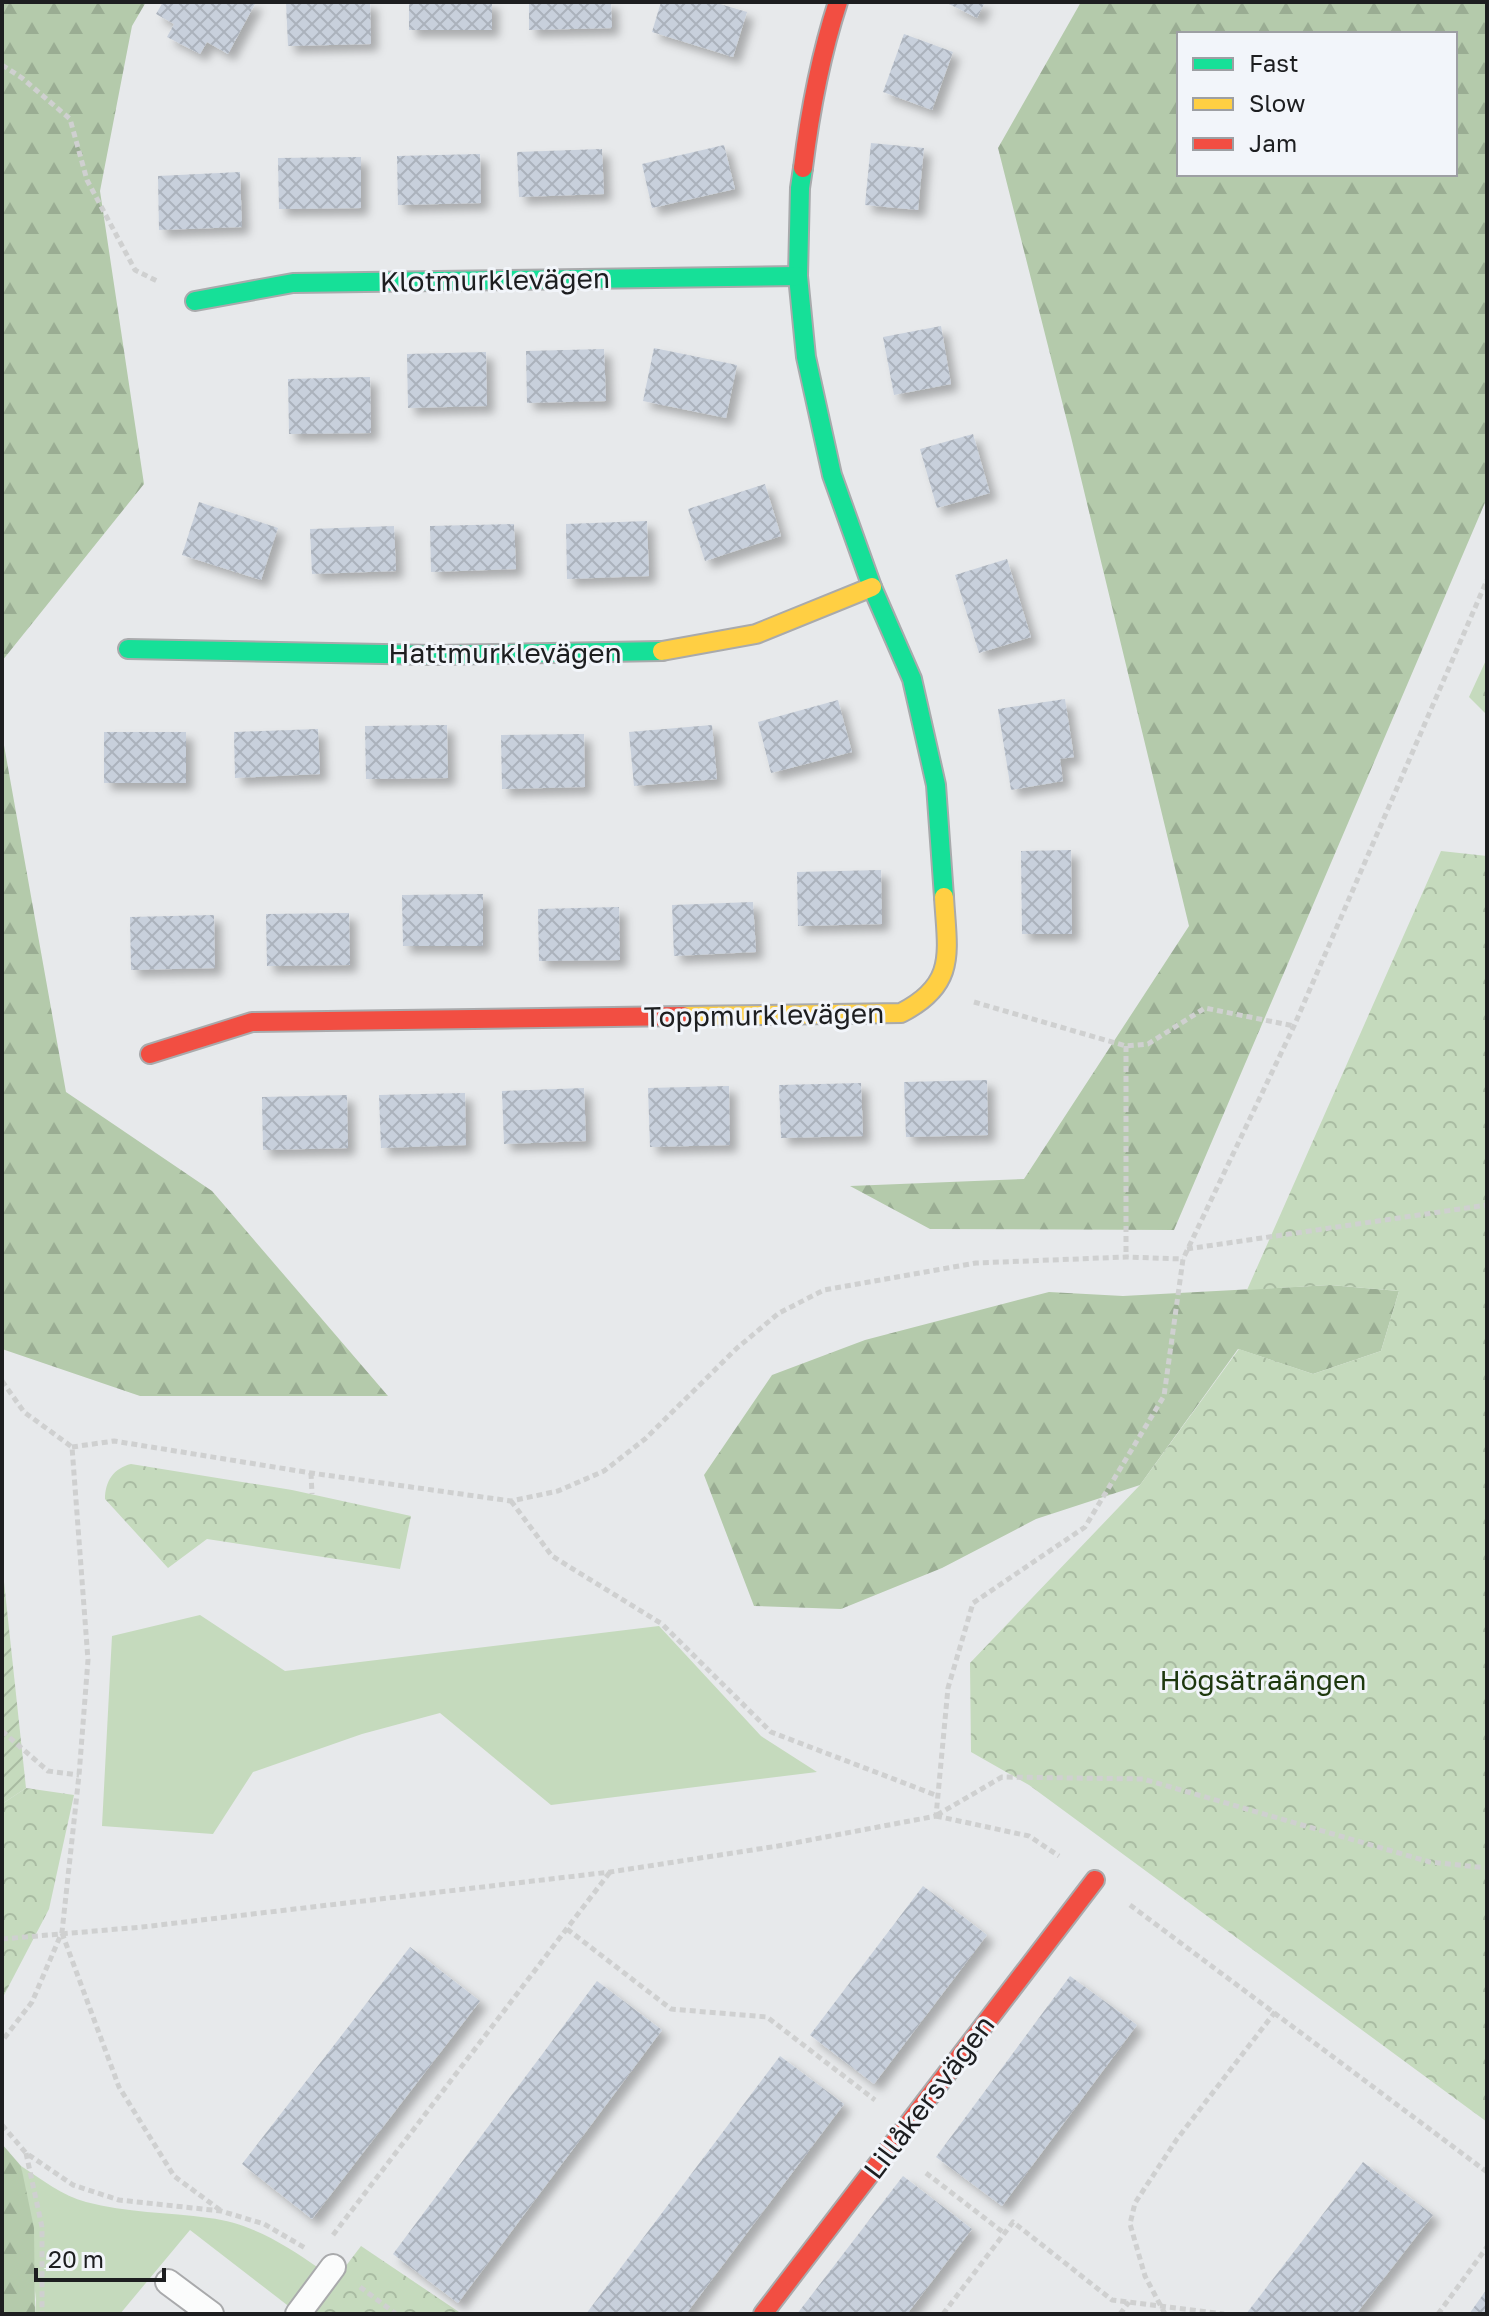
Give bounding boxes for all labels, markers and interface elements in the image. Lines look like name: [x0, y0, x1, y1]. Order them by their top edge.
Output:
legend: [1177, 32, 1457, 176]
text: Fast: [1249, 48, 1299, 77]
text: Slow: [1249, 88, 1305, 117]
text: Jam: [1249, 128, 1297, 157]
street label: Klotmurklevägen: [380, 261, 610, 298]
street label: Hattmurklevägen: [388, 636, 622, 669]
street label: Toppmurklevägen: [643, 996, 885, 1033]
park label: Högsätraängen: [1159, 1663, 1367, 1696]
street label: Lillåkersvägen: [856, 2008, 1001, 2185]
scale bar: [36, 2232, 164, 2282]
text: 20 m: [48, 2244, 104, 2273]

